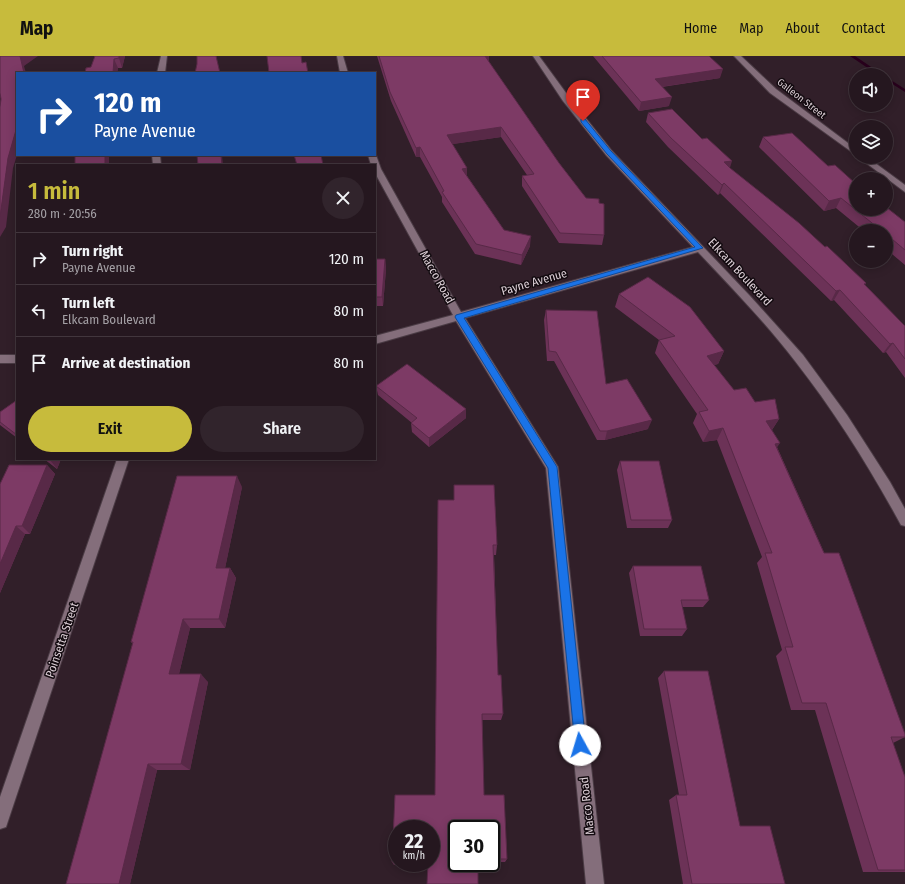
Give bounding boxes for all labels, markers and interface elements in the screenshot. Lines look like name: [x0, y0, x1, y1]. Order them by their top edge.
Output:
text: Map: [20, 17, 53, 40]
text: Home: [684, 20, 717, 37]
text: Map: [739, 20, 763, 37]
text: About: [785, 20, 820, 37]
text: Contact: [842, 20, 885, 37]
map controls: [849, 68, 893, 268]
button: sound: [849, 68, 893, 112]
street label: Galleon Street: [775, 76, 829, 122]
pin: [566, 80, 600, 121]
text: 120 m: [94, 86, 161, 119]
icon: arrive: [572, 86, 594, 108]
icon: right: [28, 88, 80, 140]
text: Payne Avenue: [94, 120, 196, 142]
button: layers: [849, 120, 893, 164]
button: +: [849, 172, 893, 216]
text: 1 min: [28, 177, 80, 205]
button: close: [322, 177, 364, 219]
text: 280 m · 20:56: [28, 206, 97, 221]
button: −: [849, 224, 893, 268]
street label: Elkcam Boulevard: [705, 236, 775, 308]
text: Turn right: [62, 242, 123, 260]
icon: right: [28, 248, 50, 270]
street label: Macco Road: [417, 248, 457, 306]
text: 120 m: [329, 250, 364, 268]
text: Payne Avenue: [62, 260, 136, 275]
street label: Payne Avenue: [499, 266, 569, 298]
text: Turn left: [62, 294, 115, 312]
icon: left: [28, 300, 50, 322]
text: 80 m: [334, 302, 364, 320]
text: Elkcam Boulevard: [62, 312, 156, 327]
icon: arrive: [28, 352, 50, 374]
text: Arrive at destination: [62, 354, 190, 372]
text: 80 m: [334, 354, 364, 372]
button: Exit: [28, 406, 192, 452]
button: Share: [200, 406, 364, 452]
street label: Poinsetta Street: [43, 600, 81, 679]
position arrow: [559, 724, 601, 766]
street label: Macco Road: [577, 776, 597, 836]
speed limit sign: 30: [448, 820, 500, 872]
text: 22: [405, 829, 423, 853]
text: km/h: [403, 850, 425, 862]

